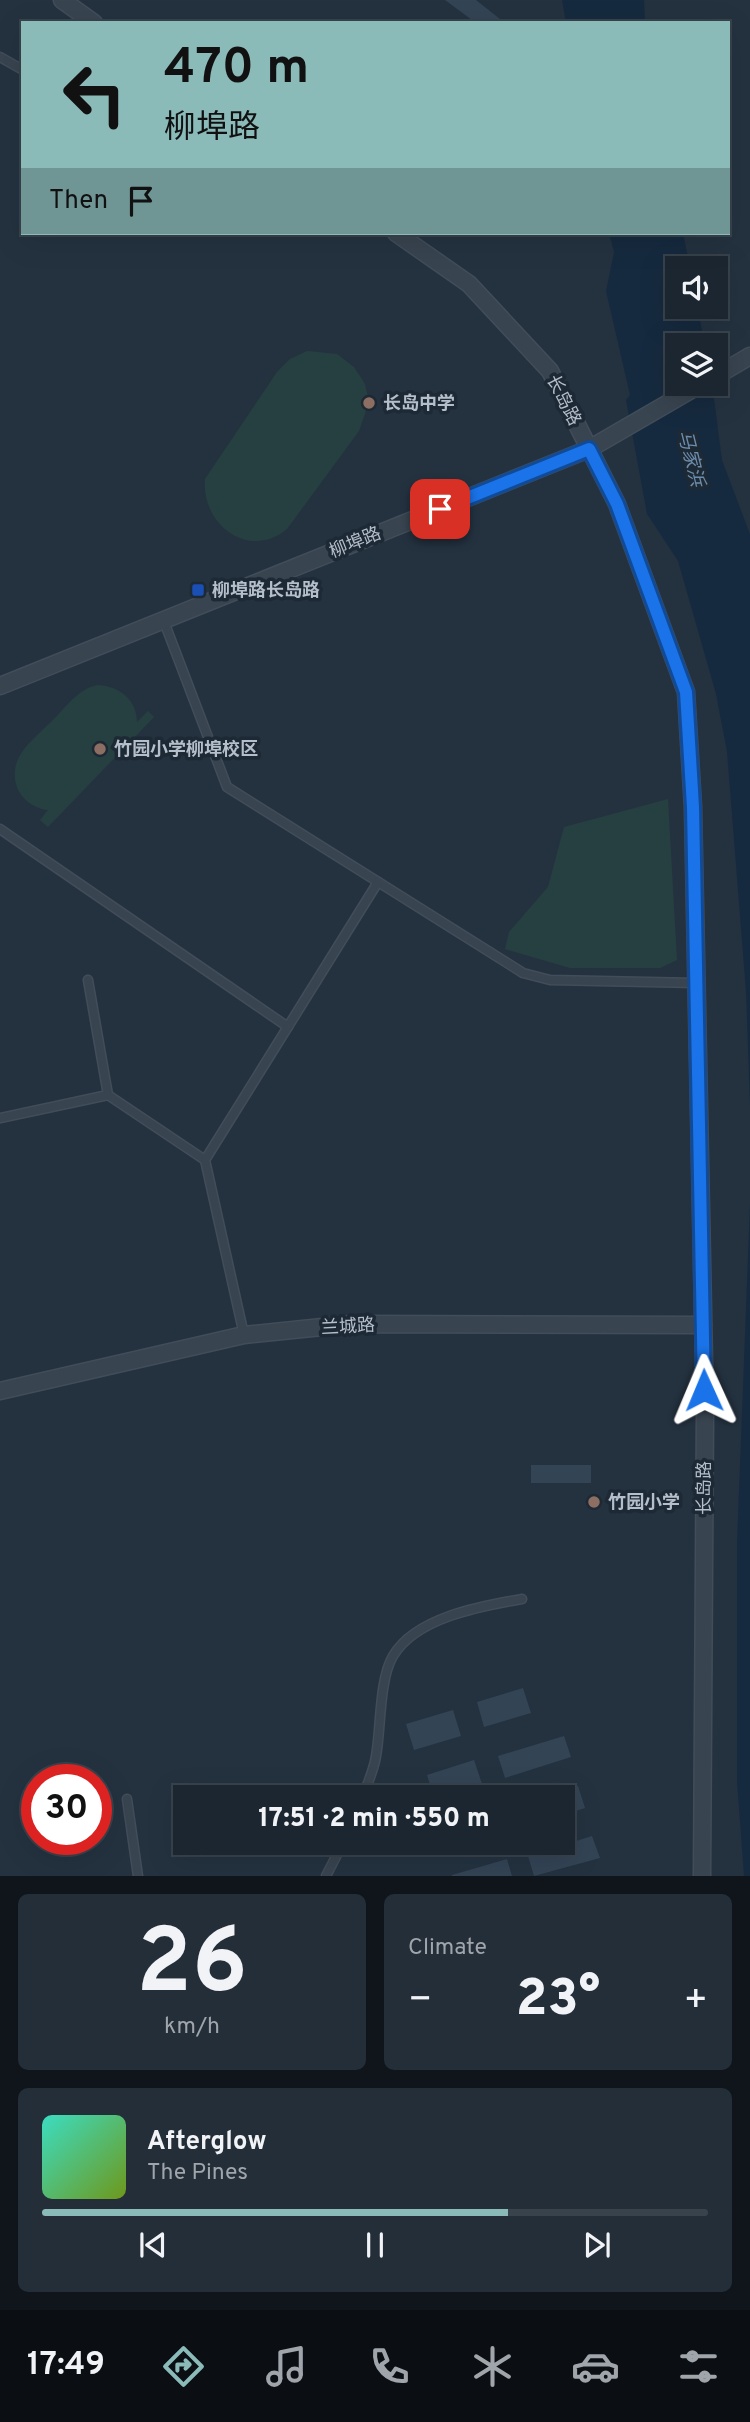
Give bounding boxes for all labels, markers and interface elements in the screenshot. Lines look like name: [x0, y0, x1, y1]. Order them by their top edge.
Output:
text: 470 m: [164, 39, 309, 101]
icon: left: [49, 49, 140, 140]
text: 柳埠路: [164, 109, 260, 149]
icon: arrive: [122, 182, 160, 220]
text: Then: [49, 185, 108, 218]
map controls: [665, 256, 728, 396]
button: sound: [665, 256, 728, 319]
button: layers: [665, 333, 728, 396]
street label: 长岛路: [540, 371, 585, 430]
place label: 长岛中学: [383, 393, 455, 416]
marker: 长岛中学: [361, 395, 377, 411]
water label: 马家浜: [672, 428, 709, 491]
pin: [410, 479, 470, 539]
icon: arrive: [421, 490, 459, 528]
street label: 柳埠路: [326, 523, 385, 564]
place label: 柳埠路长岛路: [212, 580, 320, 603]
marker: 柳埠路长岛路: [190, 582, 206, 598]
place label: 竹园小学柳埠校区: [114, 739, 258, 762]
marker: 竹园小学柳埠校区: [92, 741, 108, 757]
street label: 兰城路: [321, 1315, 376, 1340]
position arrow: [667, 1353, 741, 1427]
street label: 长岛路: [694, 1461, 717, 1515]
place label: 竹园小学: [608, 1492, 680, 1515]
marker: 竹园小学: [586, 1494, 602, 1510]
speed limit sign: 30: [21, 1764, 112, 1855]
text: 17:51 · 2 min · 550 m: [258, 1803, 490, 1836]
text: 26: [136, 1910, 248, 2025]
text: Climate: [408, 1934, 487, 1963]
text: 23°: [516, 1968, 600, 2034]
text: −: [408, 1977, 433, 2026]
text: +: [683, 1977, 708, 2026]
text: km/h: [164, 2013, 220, 2042]
text: Afterglow: [147, 2126, 267, 2159]
text: The Pines: [147, 2159, 248, 2188]
icon: previous: [134, 2226, 172, 2264]
icon: pause: [356, 2226, 394, 2264]
icon: next: [578, 2226, 616, 2264]
icon: directions: [159, 2342, 208, 2391]
icon: music: [262, 2342, 311, 2391]
icon: phone: [365, 2342, 414, 2391]
icon: climate: [468, 2342, 517, 2391]
icon: car: [571, 2342, 620, 2391]
icon: filters: [674, 2342, 723, 2391]
text: 17:49: [27, 2346, 105, 2386]

